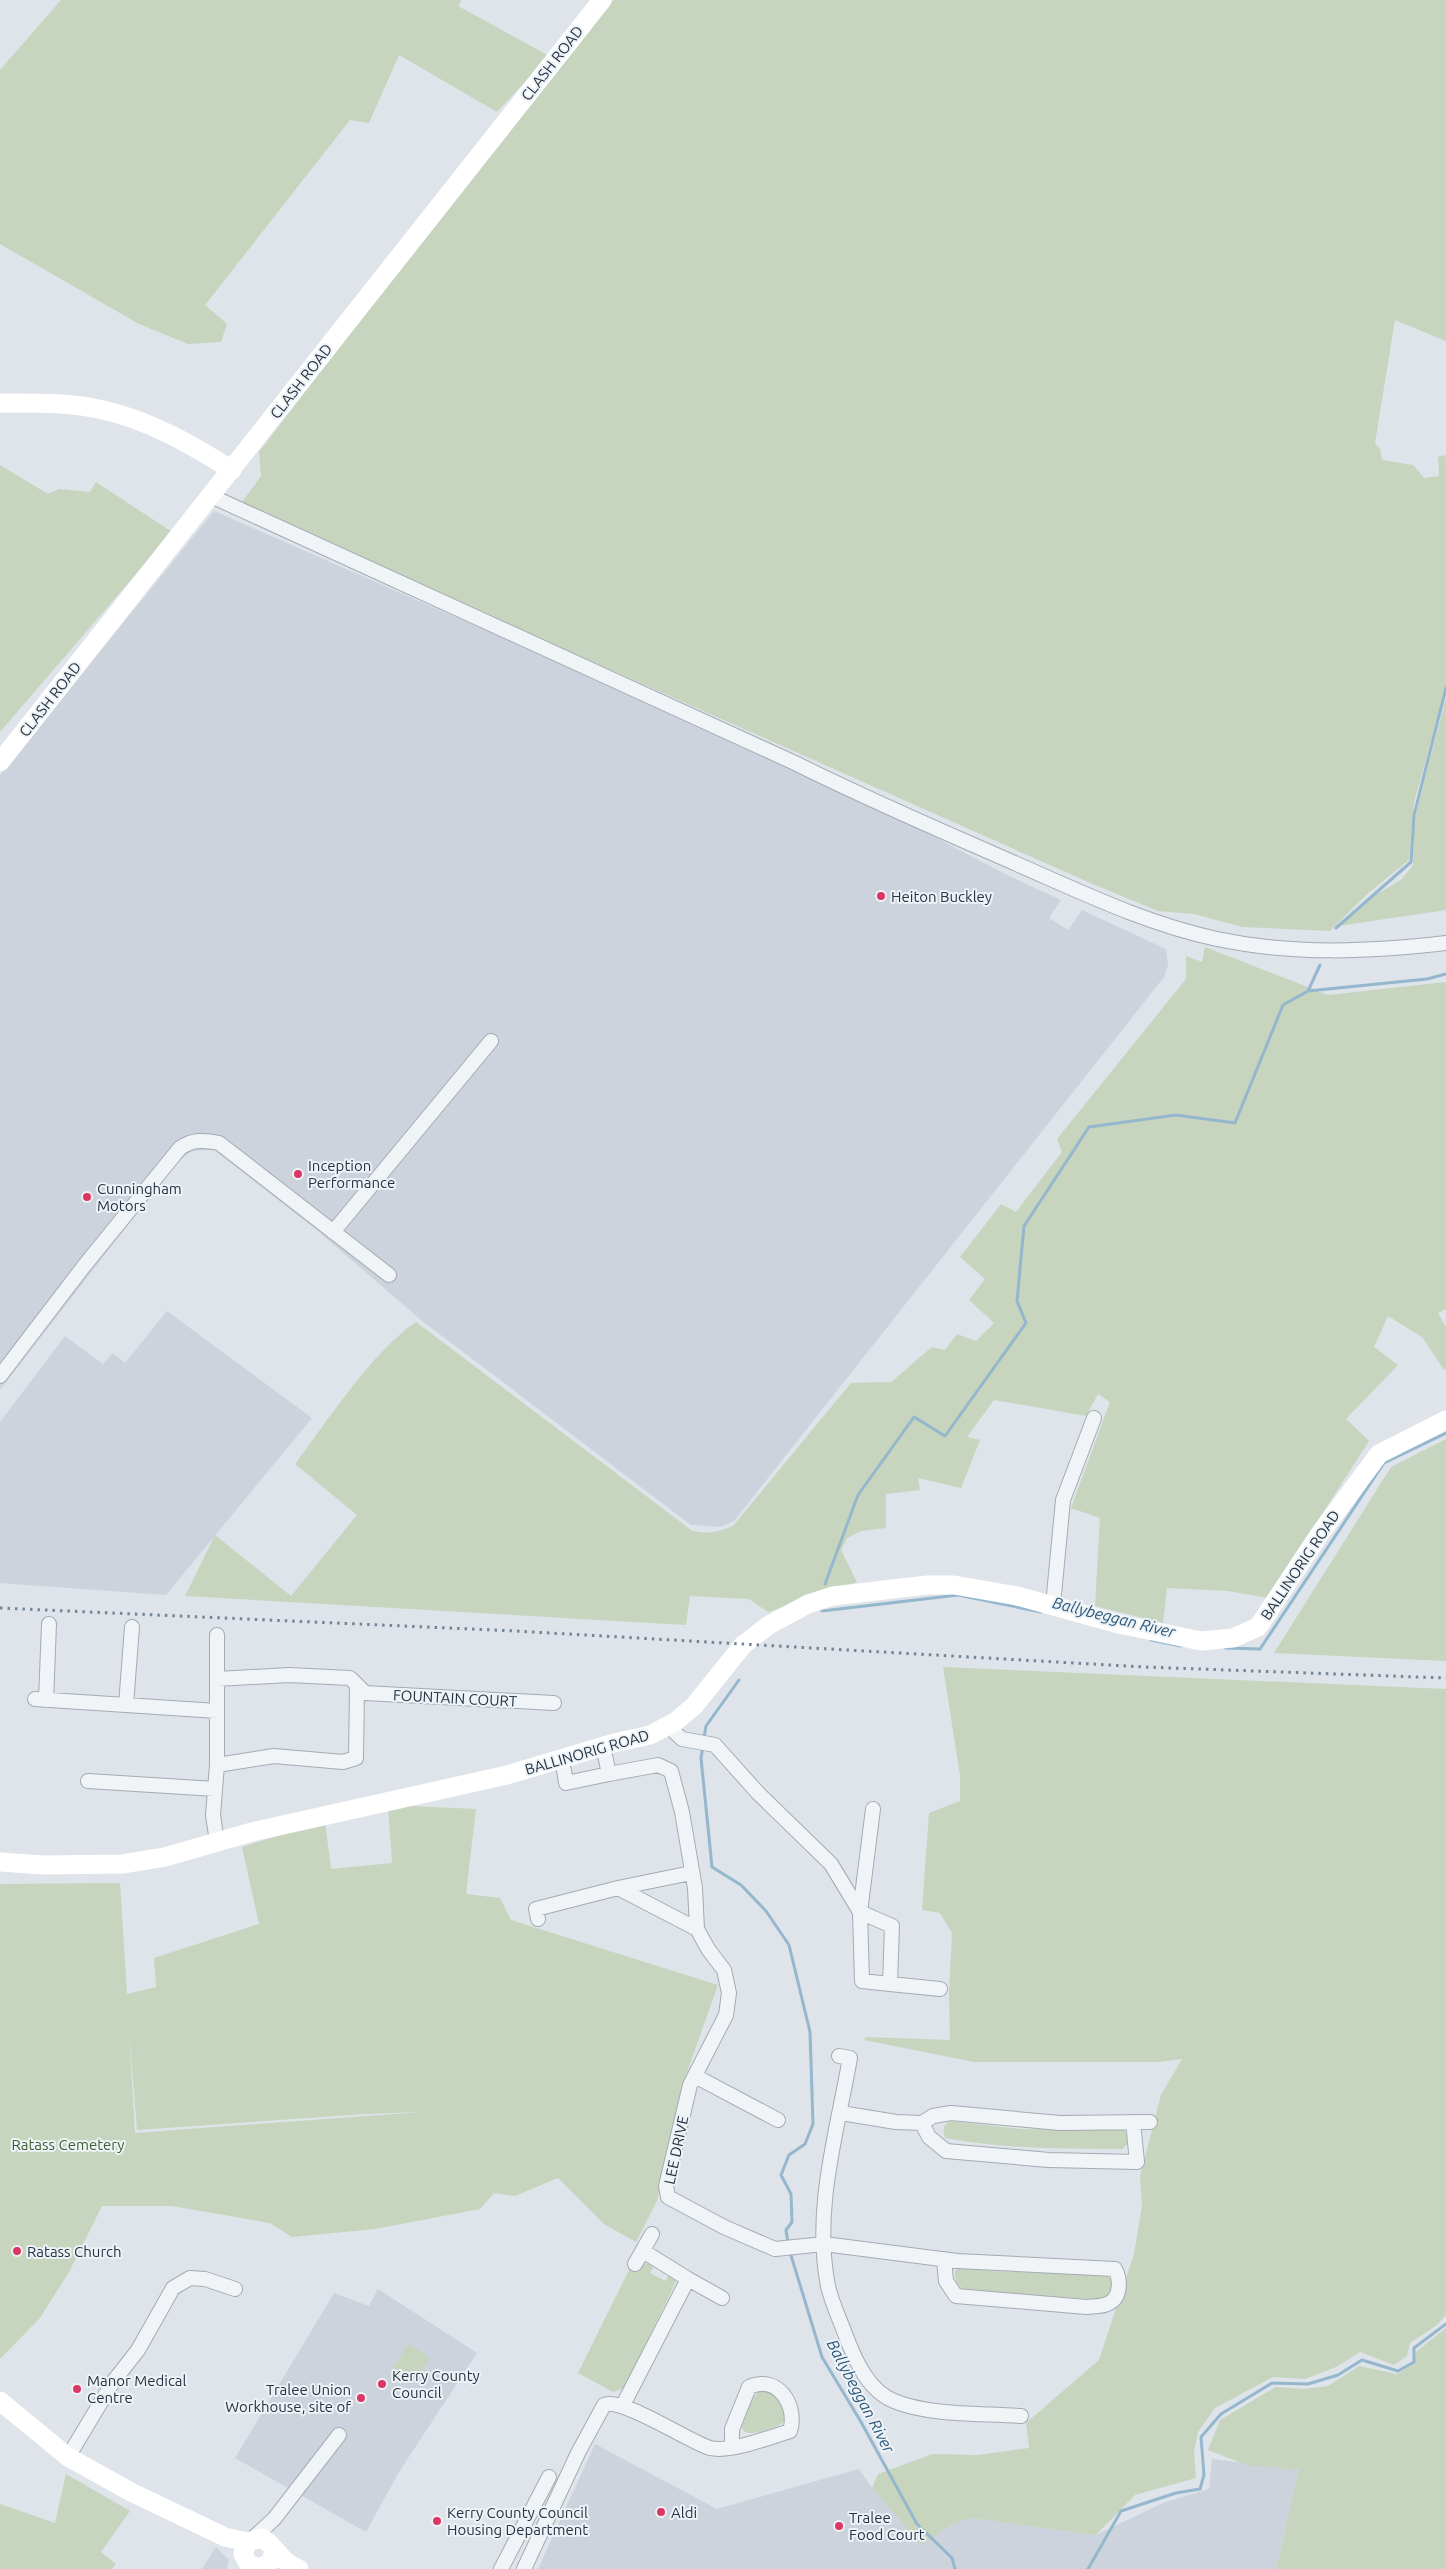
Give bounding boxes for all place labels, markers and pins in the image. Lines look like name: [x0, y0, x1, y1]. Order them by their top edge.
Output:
place label: Heiton Buckley: [891, 888, 992, 905]
marker: Heiton Buckley: [875, 890, 887, 902]
place label: Inception Performance: [308, 1157, 395, 1191]
marker: Inception Performance: [292, 1168, 304, 1180]
place label: Cunningham Motors: [97, 1180, 182, 1214]
marker: Cunningham Motors: [81, 1191, 93, 1203]
place label: Ratass Church: [27, 2243, 122, 2260]
marker: Ratass Church: [11, 2245, 23, 2257]
place label: Kerry County Council: [392, 2367, 480, 2401]
place label: Manor Medical Centre: [87, 2372, 187, 2406]
marker: Kerry County Council: [376, 2378, 388, 2390]
place label: Tralee Union Workhouse, site of: [225, 2381, 351, 2415]
marker: Manor Medical Centre: [71, 2383, 83, 2395]
marker: Tralee Union Workhouse, site of: [355, 2392, 367, 2404]
place label: Kerry County Council Housing Department: [447, 2504, 588, 2538]
place label: Aldi: [671, 2504, 697, 2521]
marker: Aldi: [655, 2506, 667, 2518]
place label: Tralee Food Court: [849, 2509, 925, 2543]
marker: Kerry County Council Housing Department: [431, 2515, 443, 2527]
marker: Tralee Food Court: [833, 2520, 845, 2532]

